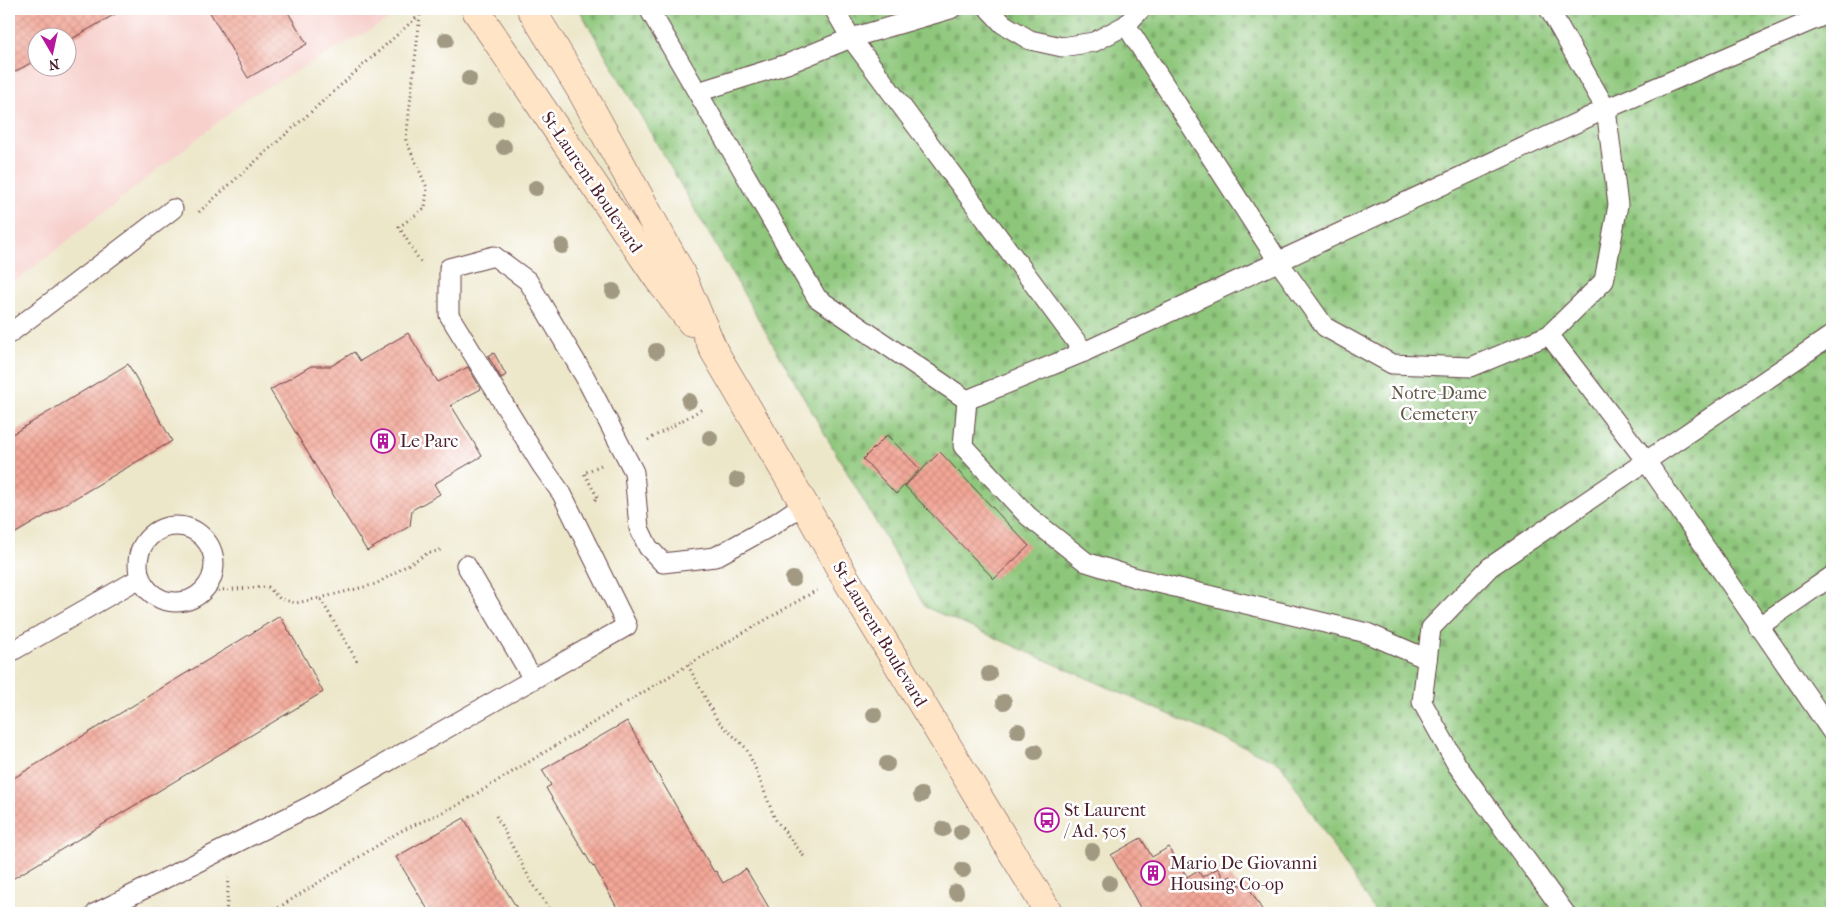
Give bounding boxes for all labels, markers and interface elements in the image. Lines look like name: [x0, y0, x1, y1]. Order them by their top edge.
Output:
north arrow: [28, 28, 78, 78]
text: N: [47, 55, 61, 74]
street label: St-Laurent Boulevard: [537, 108, 647, 257]
park label: Notre-Dame Cemetery: [1391, 383, 1487, 425]
building icon: Le Parc: [370, 428, 396, 454]
place label: Le Parc: [400, 431, 458, 452]
street label: St-Laurent Boulevard: [828, 558, 931, 711]
place label: St Laurent / Ad. 505: [1063, 800, 1147, 842]
bus stop icon: St Laurent / Ad. 505: [1034, 807, 1060, 833]
place label: Mario De Giovanni Housing Co-op: [1170, 853, 1318, 895]
building icon: Mario De Giovanni Housing Co-op: [1140, 860, 1166, 886]

